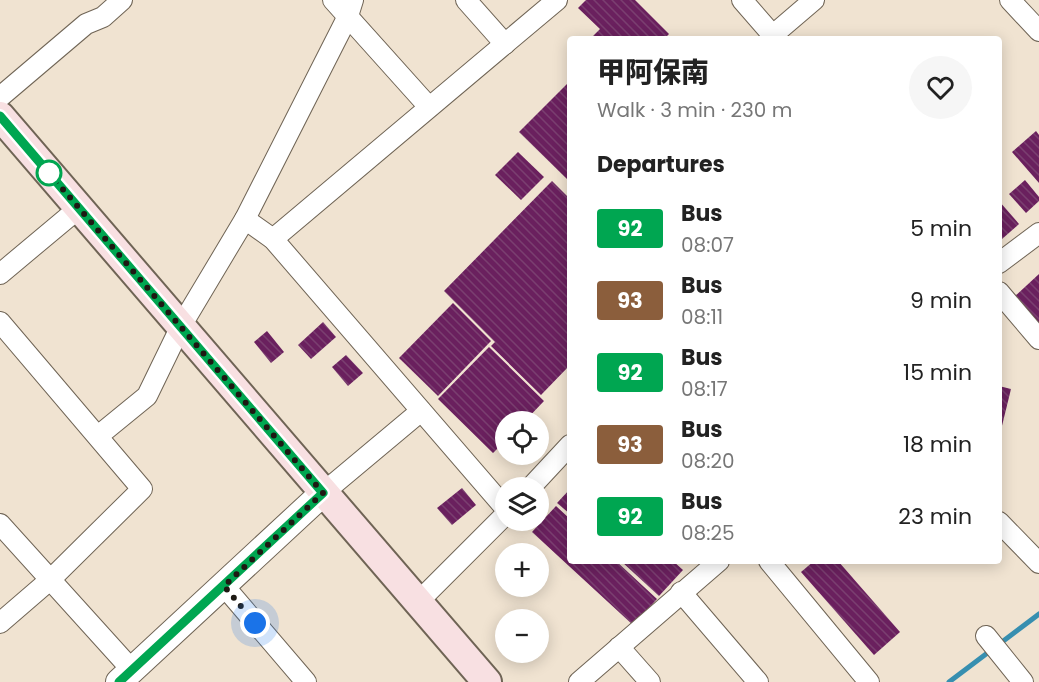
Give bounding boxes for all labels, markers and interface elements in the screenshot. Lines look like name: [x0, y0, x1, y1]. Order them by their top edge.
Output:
text: 甲阿保南: [597, 53, 709, 92]
button: heart: [909, 56, 972, 119]
text: Walk · 3 min · 230 m: [597, 96, 792, 124]
text: Departures: [597, 149, 725, 180]
unlabelled marker: [36, 160, 62, 186]
text: Bus: [681, 198, 723, 229]
text: 5 min: [910, 213, 972, 244]
text: 92: [618, 214, 642, 243]
text: 08:07: [681, 231, 734, 259]
text: Bus: [681, 270, 723, 301]
text: 9 min: [910, 285, 972, 316]
text: 93: [617, 286, 643, 315]
text: 08:11: [681, 303, 723, 331]
text: Bus: [681, 342, 723, 373]
text: 15 min: [903, 357, 972, 388]
text: 92: [618, 358, 642, 387]
text: 08:17: [681, 375, 728, 403]
map controls: [495, 411, 549, 663]
button: locate: [495, 411, 549, 465]
text: Bus: [681, 414, 723, 445]
text: 18 min: [903, 429, 972, 460]
text: 93: [617, 430, 643, 459]
text: 08:20: [681, 447, 735, 475]
button: layers: [495, 477, 549, 531]
text: Bus: [681, 486, 723, 517]
text: 23 min: [898, 501, 972, 532]
text: 92: [618, 502, 642, 531]
text: 08:25: [681, 519, 735, 547]
button: +: [495, 543, 549, 597]
your location: [240, 608, 270, 638]
button: −: [495, 609, 549, 663]

